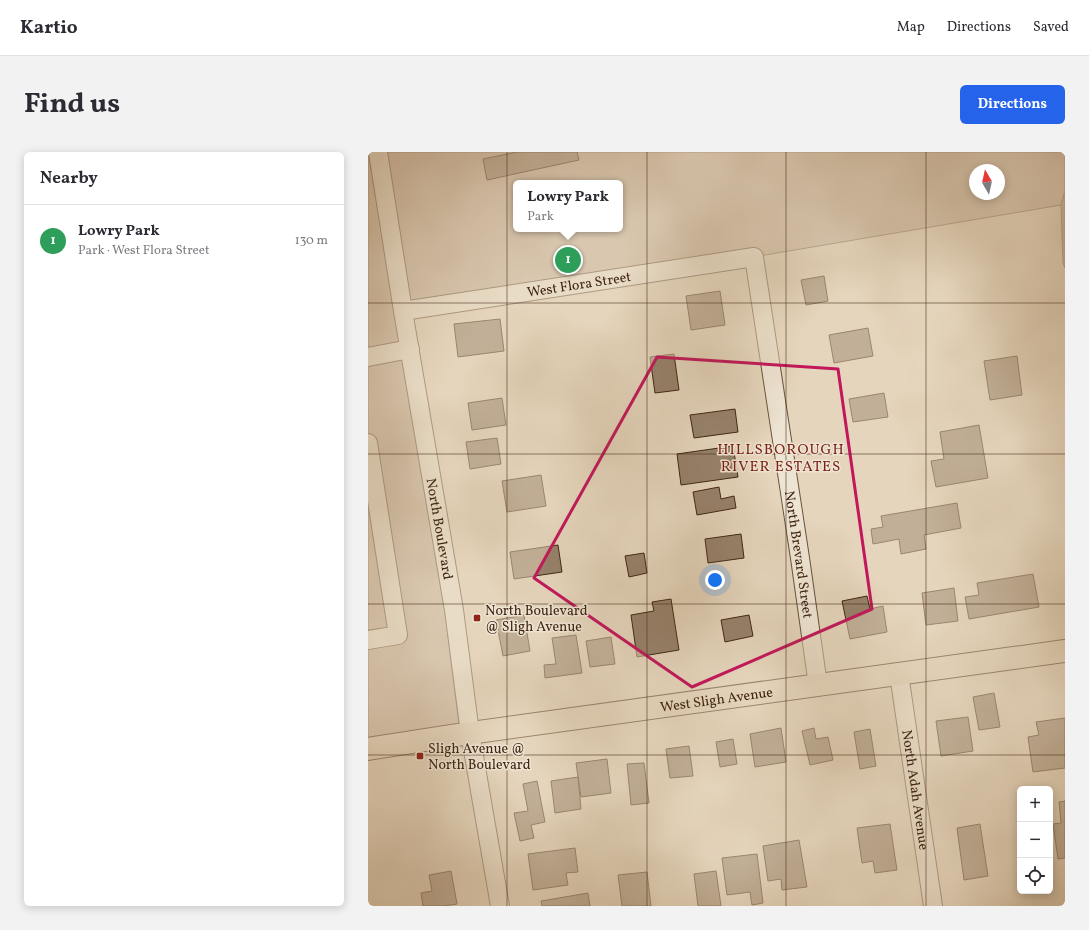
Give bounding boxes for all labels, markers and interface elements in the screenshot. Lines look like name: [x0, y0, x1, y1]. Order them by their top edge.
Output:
text: Kartio: [20, 15, 78, 41]
text: Map: [897, 18, 925, 37]
text: Directions: [947, 18, 1011, 37]
text: Saved: [1033, 18, 1069, 37]
text: Find us: [24, 85, 120, 124]
button: Directions: [960, 85, 1065, 124]
north arrow: [969, 164, 1005, 200]
text: Nearby: [40, 167, 98, 190]
popup: [513, 180, 623, 232]
text: Lowry Park: [527, 187, 609, 208]
text: Park: [527, 208, 554, 226]
text: Lowry Park: [78, 221, 160, 242]
text: 1: [50, 232, 56, 250]
text: 130 m: [295, 232, 328, 250]
text: Park · West Flora Street: [78, 242, 210, 260]
pin: 1: [555, 245, 581, 275]
street label: West Flora Street: [526, 268, 633, 303]
district label: HILLSBOROUGH RIVER ESTATES: [717, 440, 845, 478]
street label: North Boulevard: [421, 477, 457, 581]
street label: North Brevard Street: [779, 490, 816, 620]
your location: [705, 570, 725, 590]
place label: North Boulevard @ Sligh Avenue: [485, 602, 588, 637]
marker: North Boulevard @ Sligh Avenue: [472, 613, 482, 623]
street label: West Sligh Avenue: [659, 683, 775, 718]
street label: North Adah Avenue: [896, 729, 933, 852]
place label: Sligh Avenue @ North Boulevard: [428, 740, 531, 775]
marker: Sligh Avenue @ North Boulevard: [415, 751, 425, 761]
map controls: [1017, 786, 1053, 894]
button: +: [1017, 786, 1053, 822]
button: −: [1017, 822, 1053, 858]
button: locate: [1017, 858, 1053, 894]

